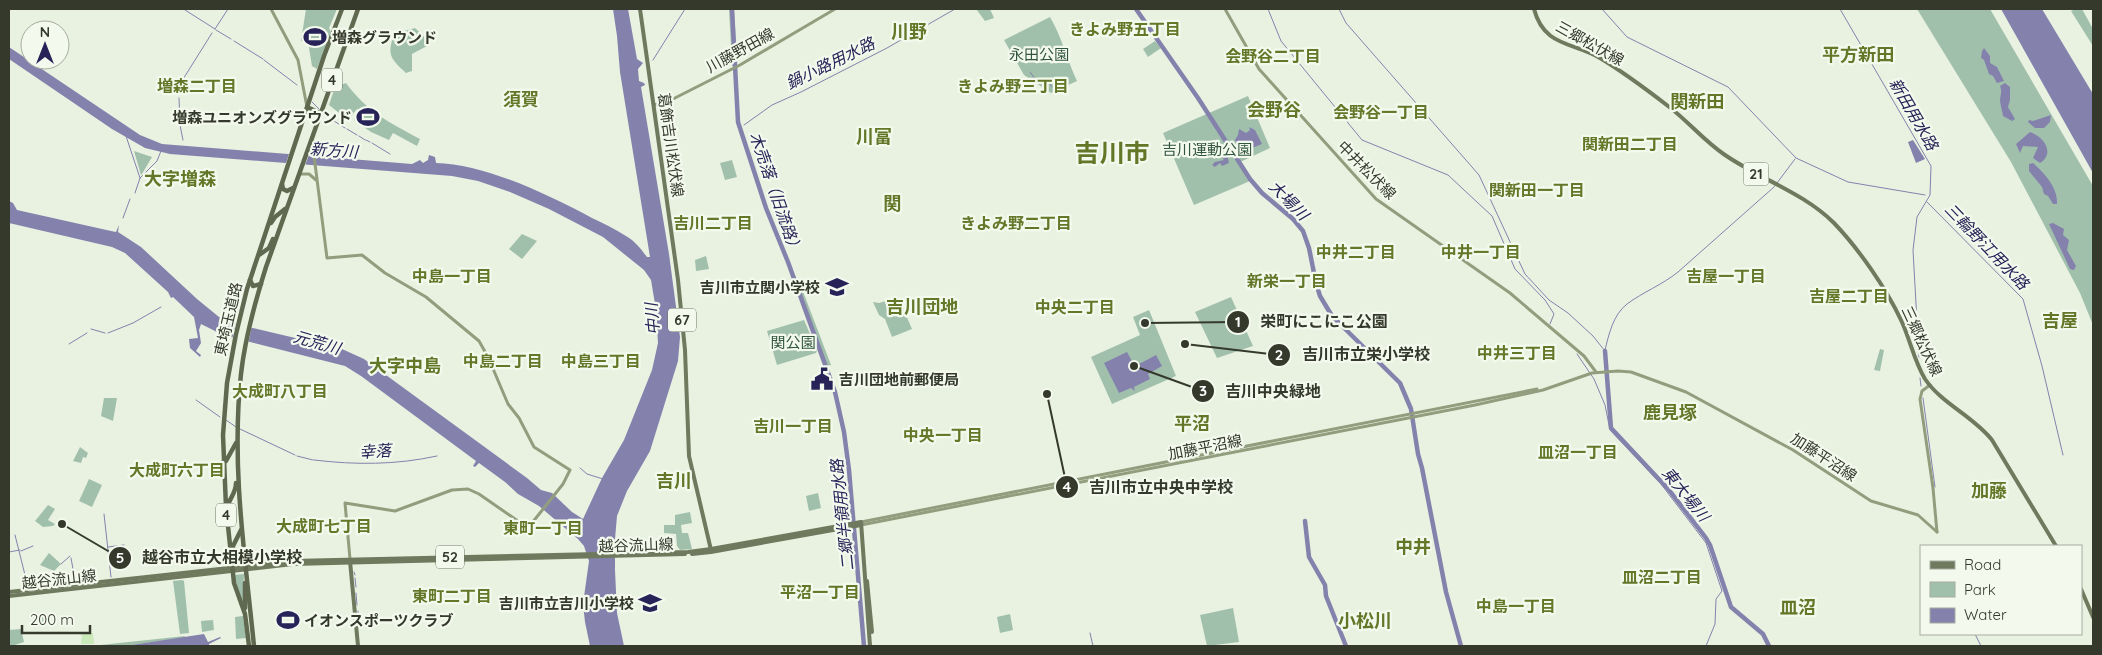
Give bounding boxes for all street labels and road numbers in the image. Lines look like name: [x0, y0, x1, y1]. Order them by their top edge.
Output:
street label: 三郷松伏線: [1553, 17, 1627, 69]
street label: 川藤野田線: [703, 24, 777, 76]
road number: 4: [322, 68, 342, 92]
street label: 葛飾吉川松伏線: [654, 92, 688, 198]
street label: 中井松伏線: [1334, 137, 1400, 203]
road number: 21: [1744, 162, 1768, 185]
street label: 東埼玉道路: [210, 280, 246, 358]
street label: 三郷松伏線: [1898, 303, 1946, 379]
road number: 67: [668, 308, 696, 332]
street label: 加藤平沼線: [1787, 429, 1861, 485]
street label: 加藤平沼線: [1166, 431, 1244, 463]
road number: 4: [216, 504, 236, 526]
street label: 越谷流山線: [597, 534, 674, 556]
road number: 52: [436, 546, 464, 568]
street label: 越谷流山線: [20, 566, 97, 592]

